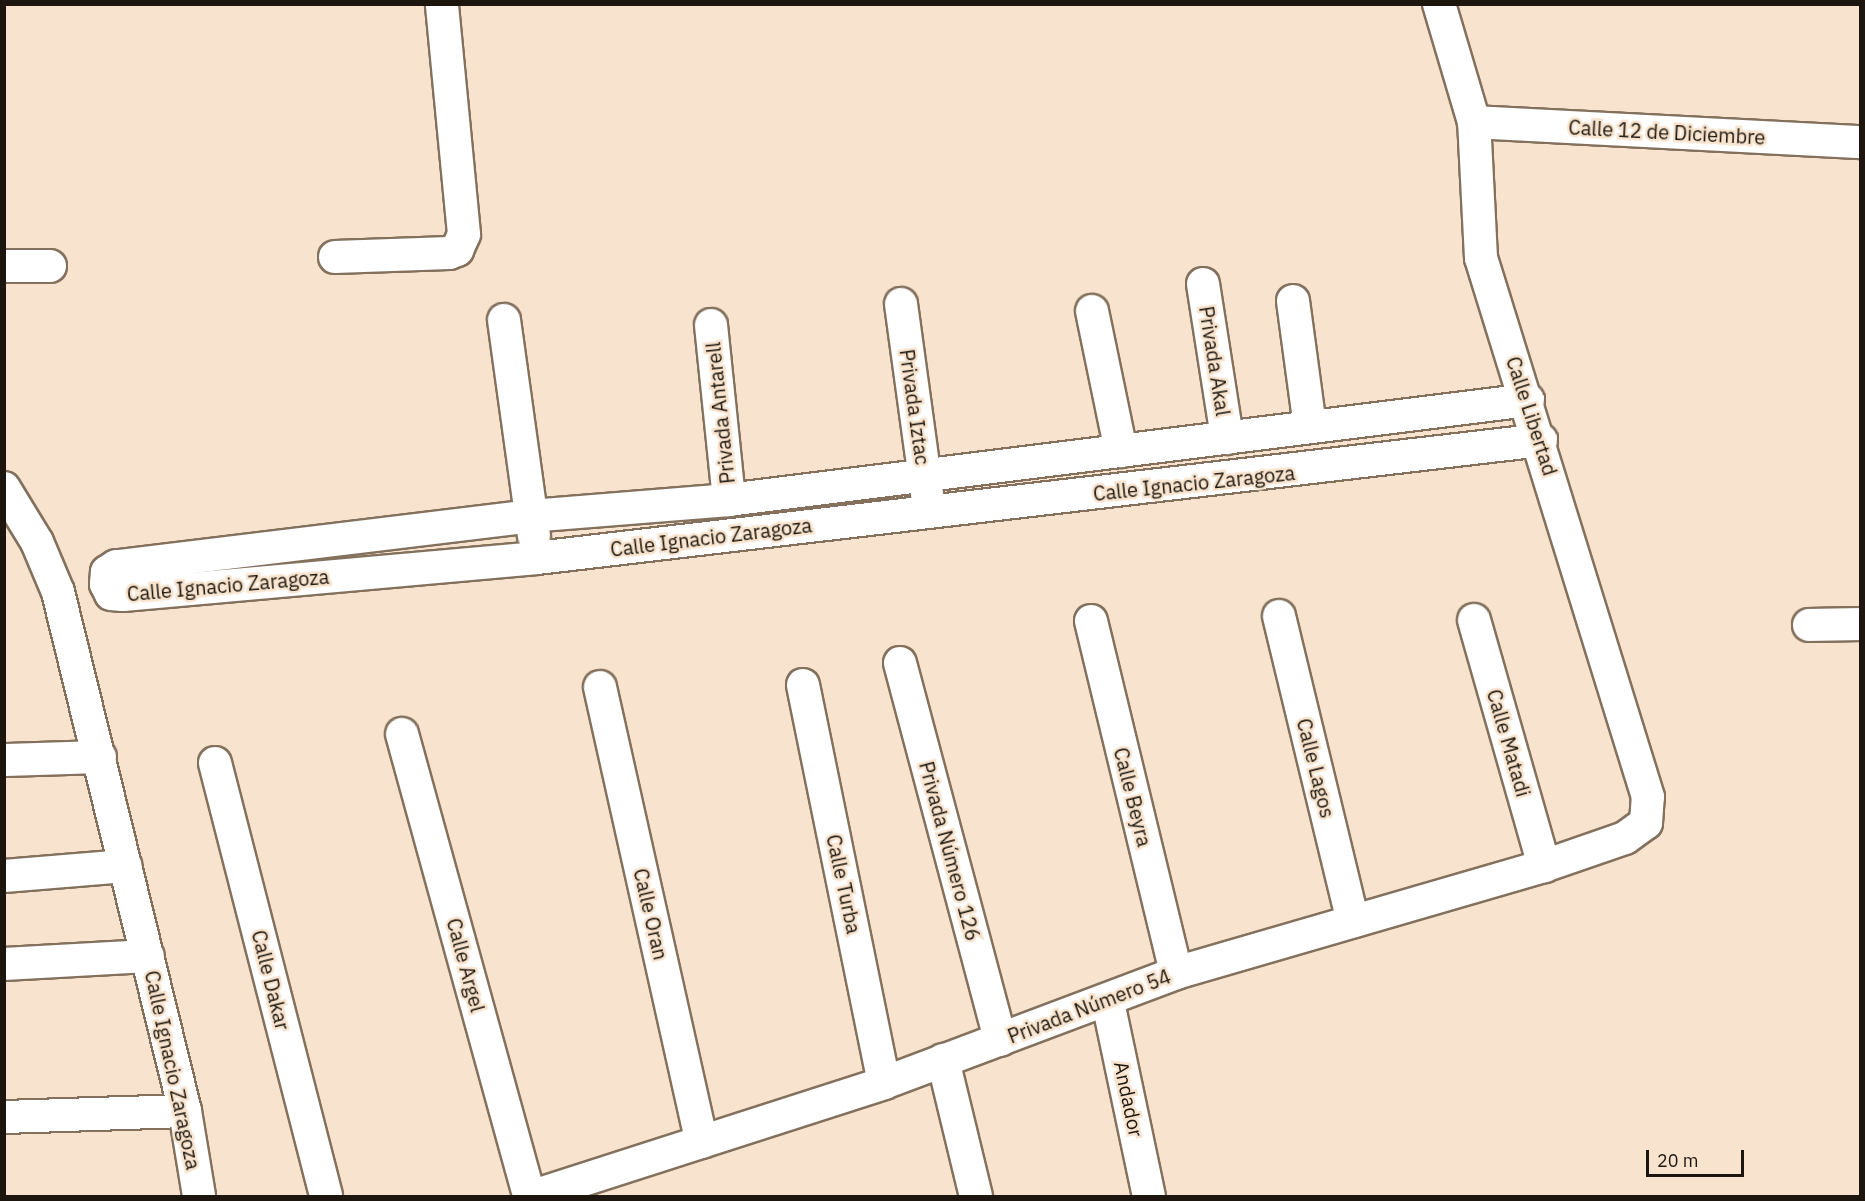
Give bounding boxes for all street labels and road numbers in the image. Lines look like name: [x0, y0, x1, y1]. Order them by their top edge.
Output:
street label: Calle 12 de Diciembre: [1568, 115, 1766, 149]
street label: Privada Akal: [1194, 304, 1236, 418]
street label: Privada Antarell: [701, 341, 739, 485]
street label: Privada Iztac: [895, 348, 935, 466]
street label: Calle Libertad: [1501, 353, 1563, 479]
street label: Calle Ignacio Zaragoza: [1092, 460, 1296, 506]
street label: Calle Ignacio Zaragoza: [609, 513, 813, 561]
street label: Calle Ignacio Zaragoza: [126, 564, 330, 606]
street label: Calle Matadi: [1482, 686, 1536, 800]
street label: Calle Lagos: [1292, 716, 1340, 820]
street label: Calle Beyra: [1109, 745, 1157, 849]
street label: Privada Número 126: [915, 759, 985, 943]
street label: Calle Turba: [822, 832, 866, 936]
street label: Calle Oran: [629, 866, 673, 962]
street label: Calle Argel: [442, 915, 490, 1015]
street label: Calle Dakar: [247, 928, 295, 1032]
street label: Privada Número 54: [1004, 964, 1174, 1048]
street label: Calle Ignacio Zaragoza: [140, 968, 206, 1172]
street label: Andador: [1109, 1059, 1149, 1139]

